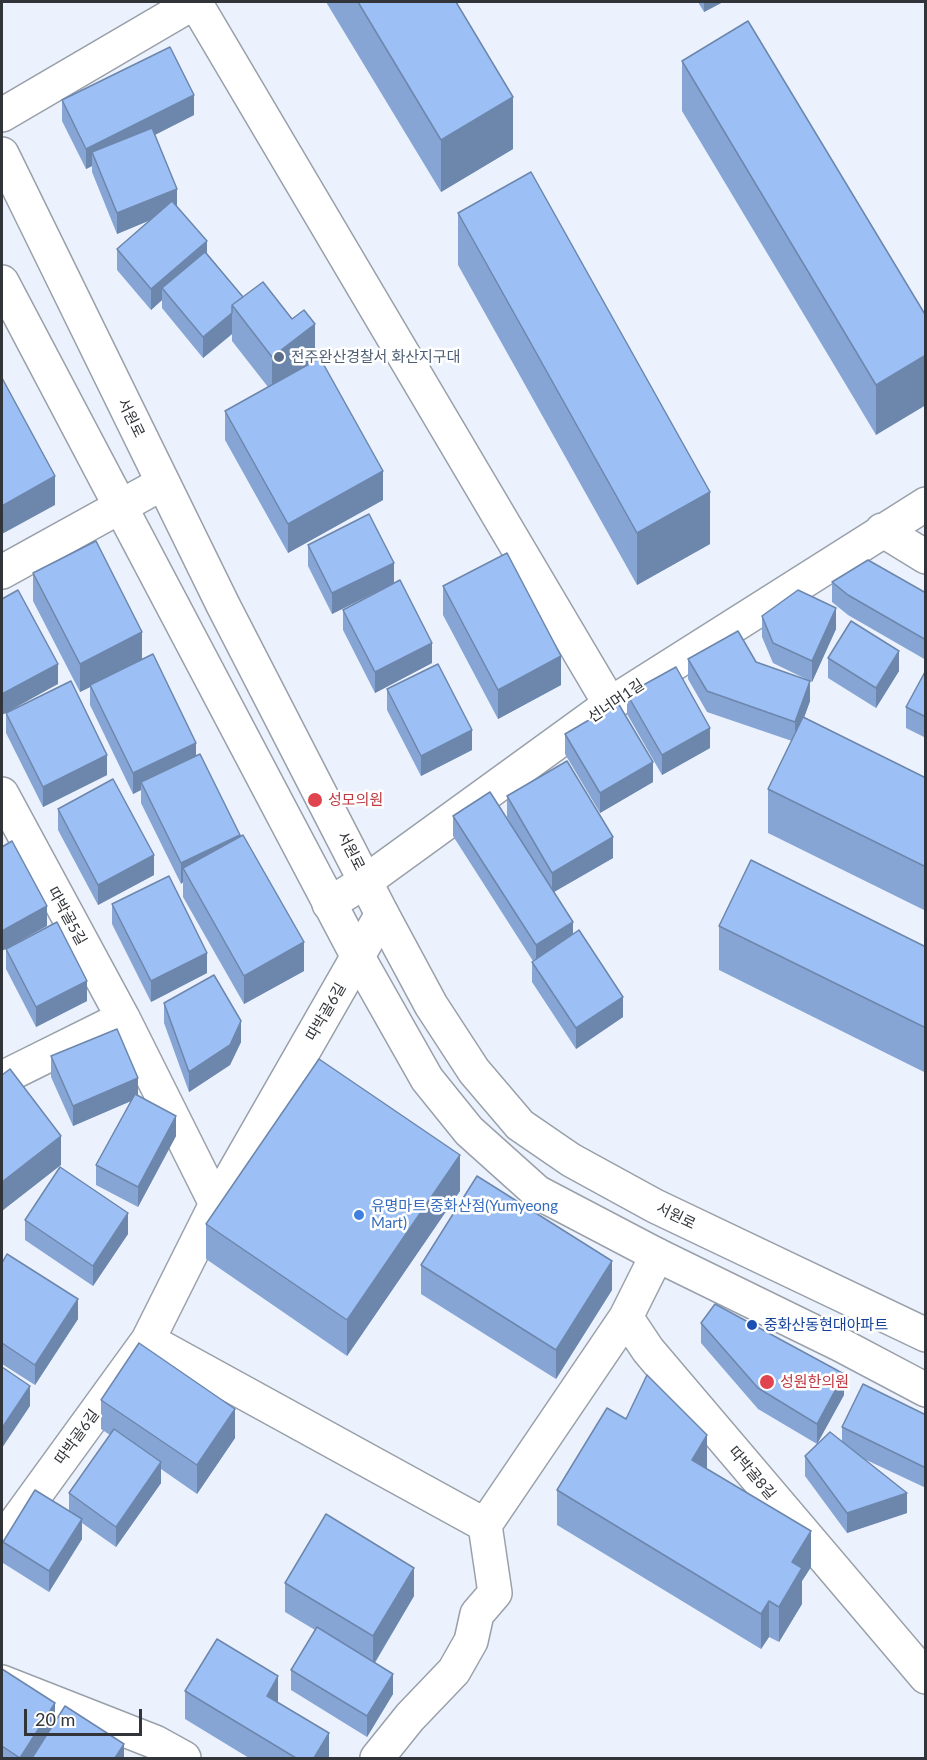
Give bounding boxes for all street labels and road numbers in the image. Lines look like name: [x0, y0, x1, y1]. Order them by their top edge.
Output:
street label: 서원로: [114, 395, 148, 441]
street label: 선너머1길: [584, 676, 648, 726]
street label: 서원로: [334, 828, 368, 874]
street label: 따박골5길: [44, 884, 90, 948]
street label: 따박골6길: [302, 980, 350, 1044]
street label: 서원로: [653, 1199, 699, 1233]
street label: 따박골6길: [51, 1406, 103, 1468]
street label: 따박골8길: [725, 1443, 779, 1503]

